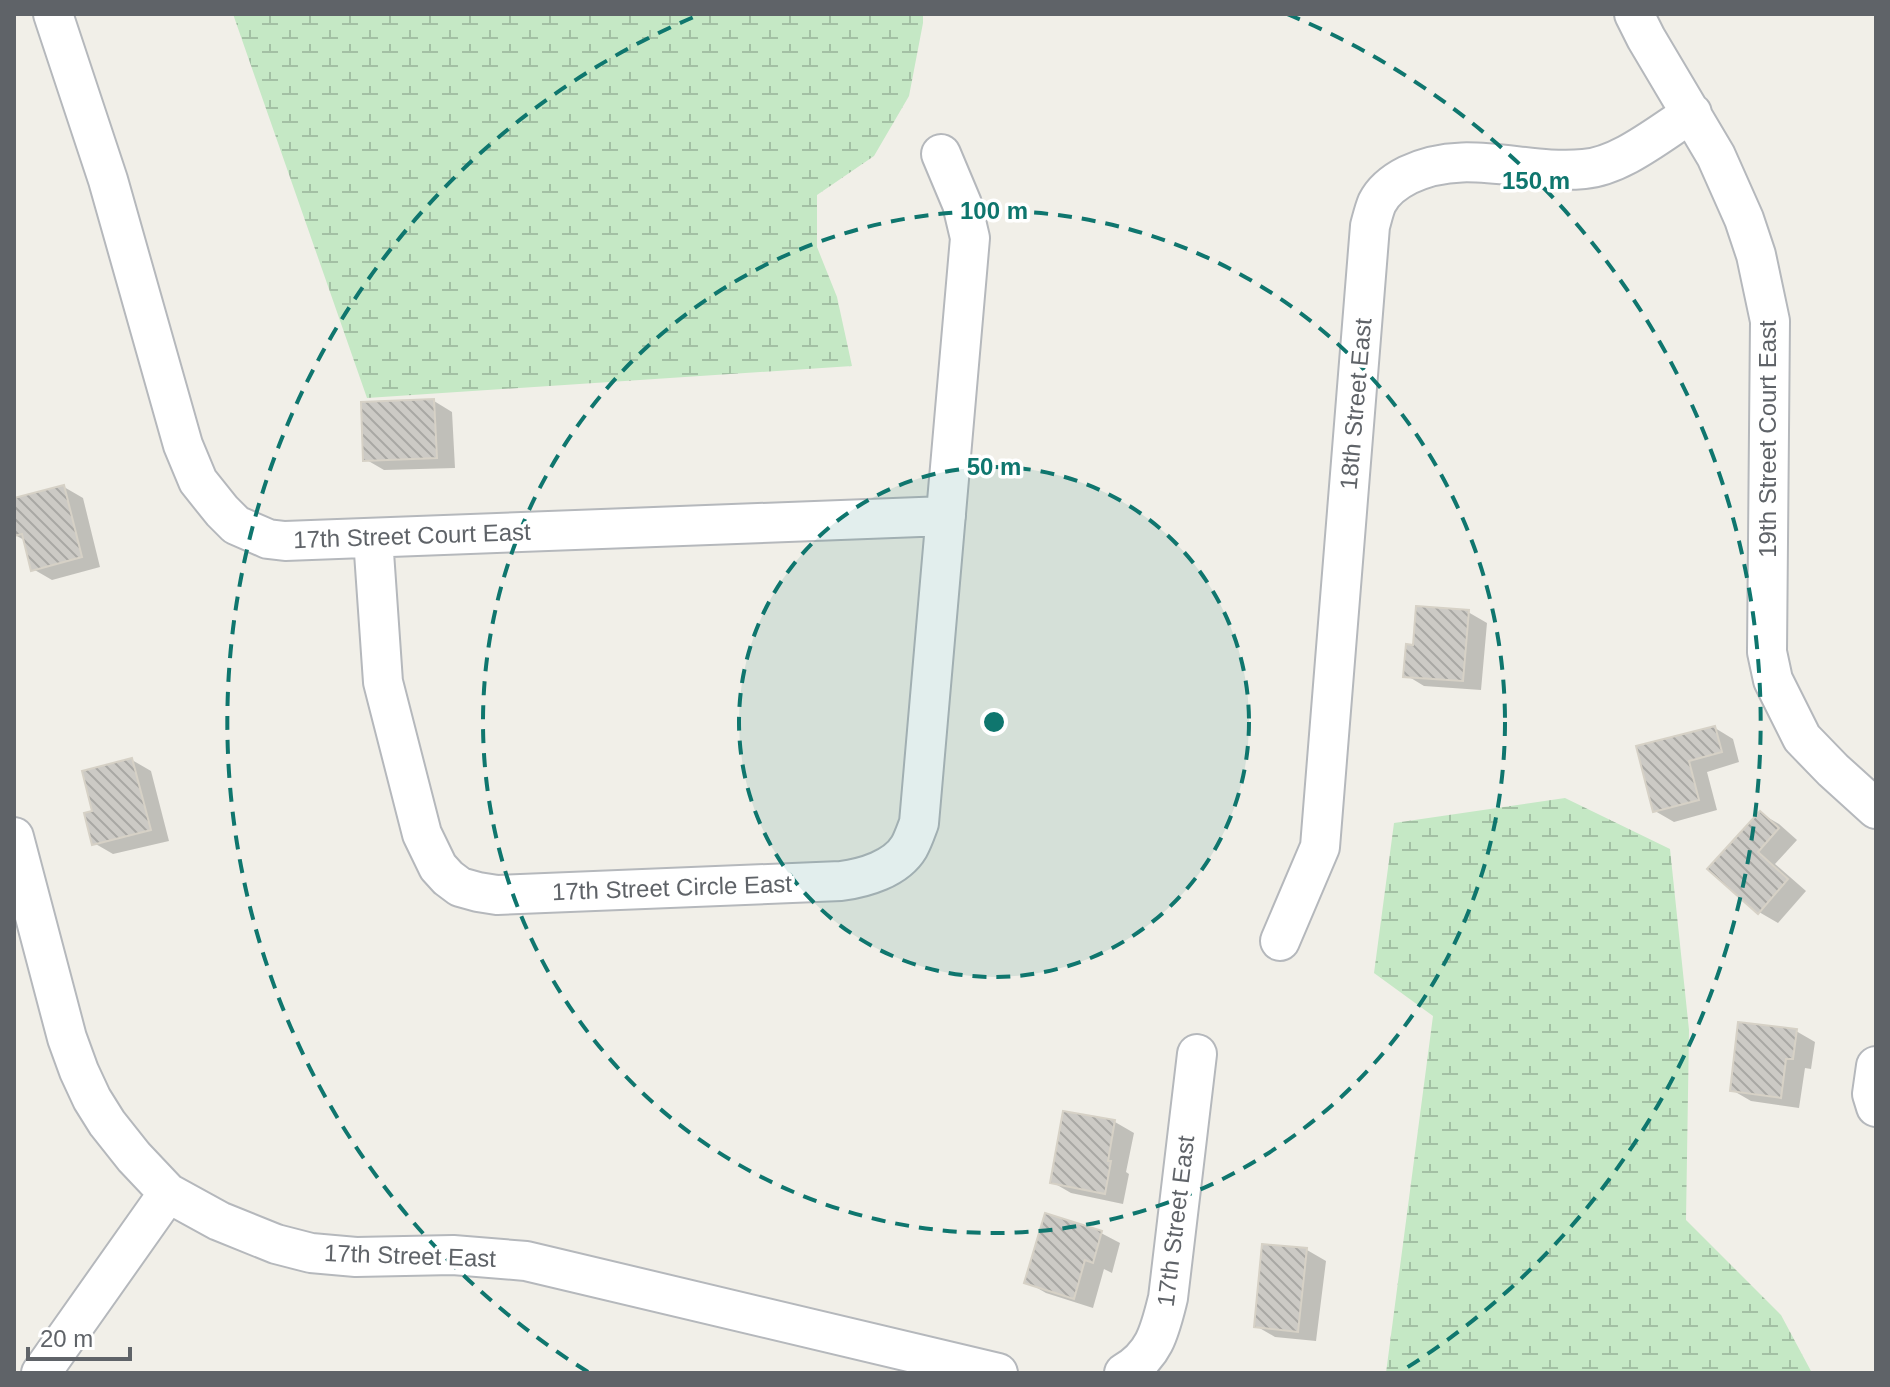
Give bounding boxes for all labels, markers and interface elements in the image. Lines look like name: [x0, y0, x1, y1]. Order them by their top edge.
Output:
text: 150 m: [1502, 167, 1570, 194]
text: 100 m: [960, 197, 1028, 224]
street label: 18th Street East: [1335, 317, 1376, 491]
street label: 19th Street Court East: [1754, 320, 1781, 558]
text: 50 m: [967, 453, 1021, 480]
street label: 17th Street Court East: [293, 518, 531, 553]
centre of rings: [980, 708, 1008, 736]
street label: 17th Street Circle East: [552, 870, 793, 905]
street label: 17th Street East: [1152, 1134, 1199, 1308]
street label: 17th Street East: [324, 1239, 497, 1272]
scale bar: [28, 1311, 130, 1361]
text: 20 m: [40, 1325, 93, 1352]

